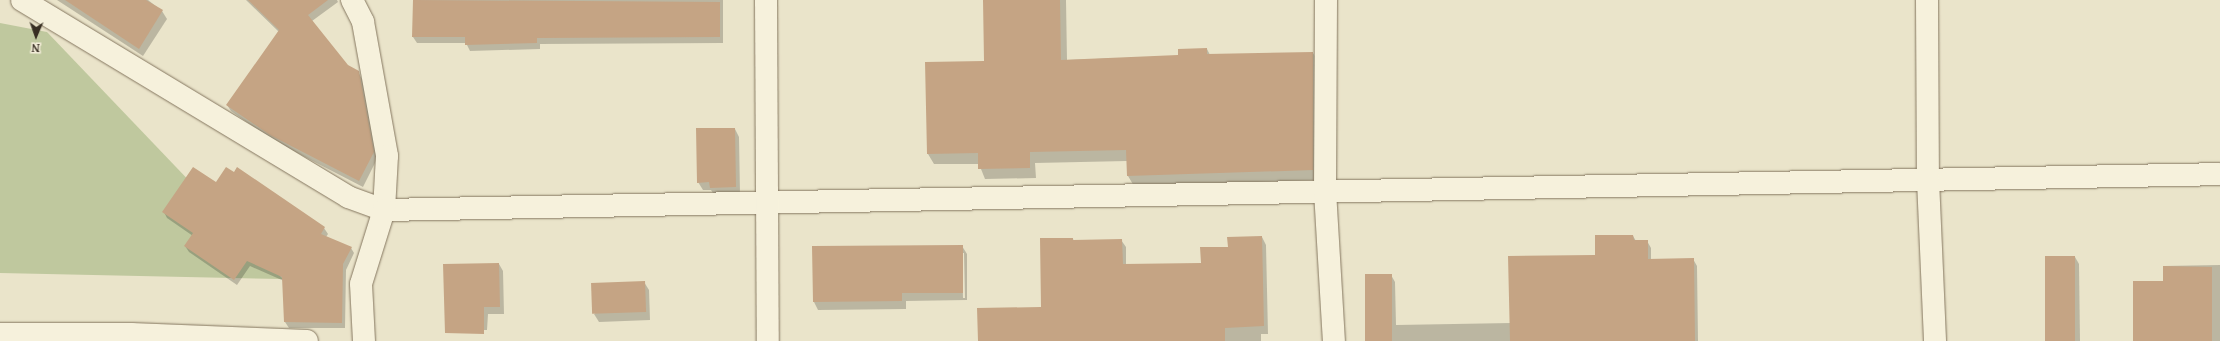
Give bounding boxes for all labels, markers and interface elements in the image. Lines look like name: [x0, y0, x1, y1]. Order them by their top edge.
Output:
north arrow: [16, 16, 56, 56]
text: N: [31, 41, 40, 55]

